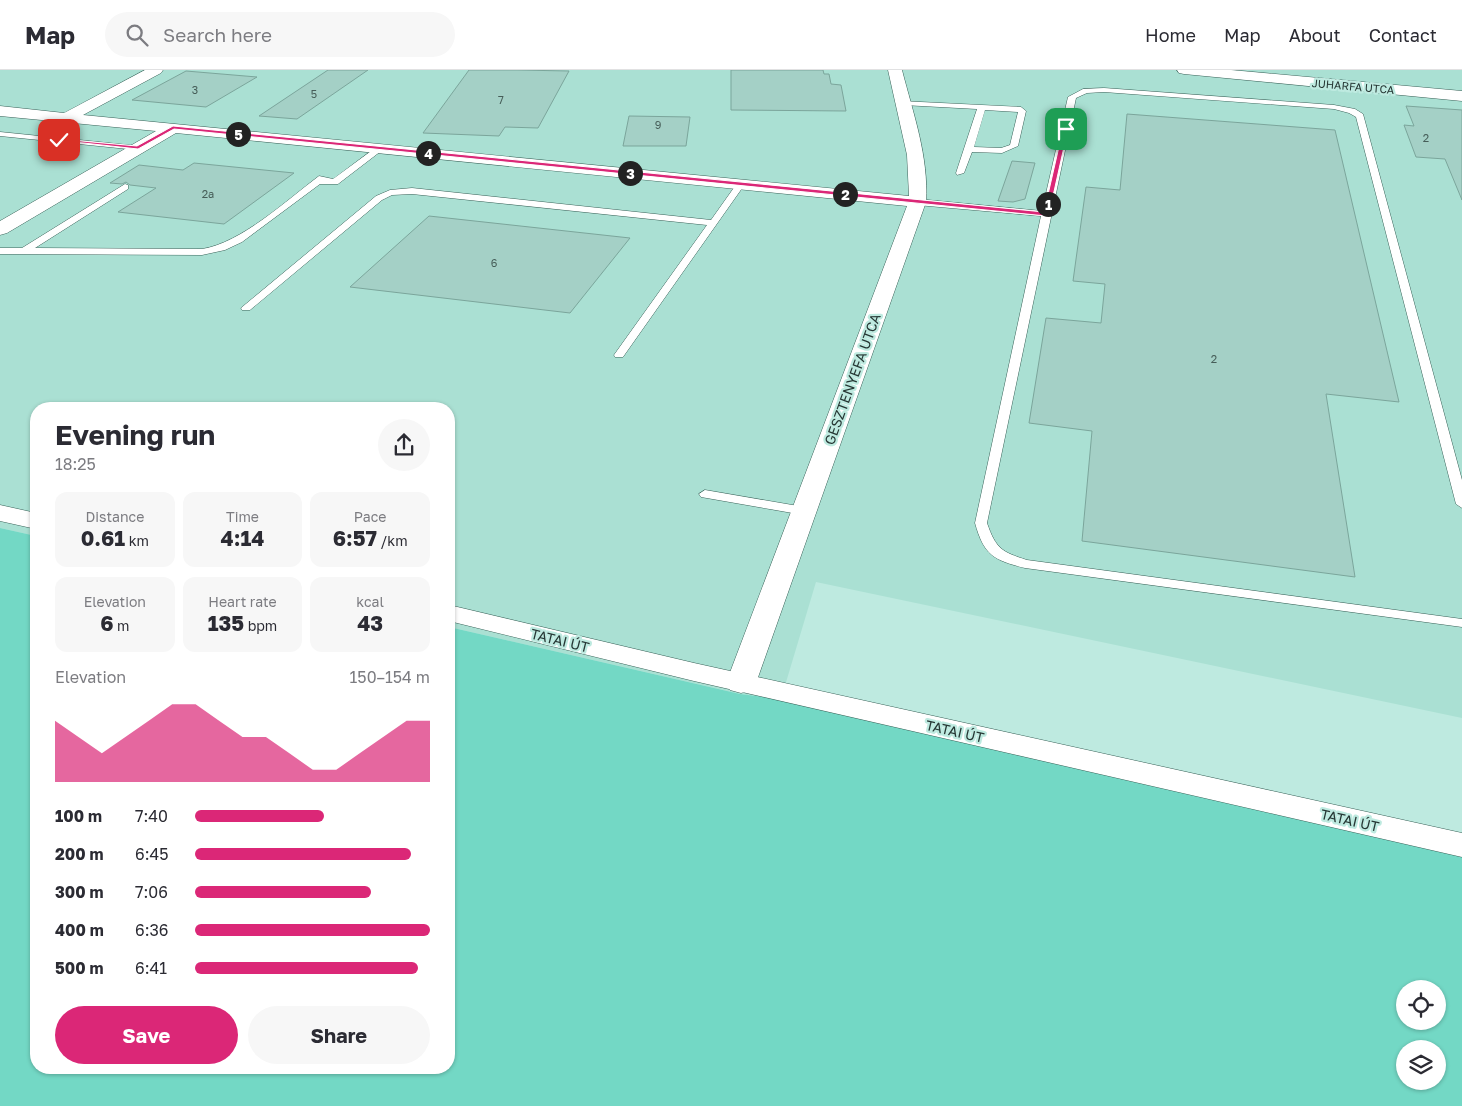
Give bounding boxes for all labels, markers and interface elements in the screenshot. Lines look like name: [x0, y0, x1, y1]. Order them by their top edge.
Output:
search box: [105, 12, 455, 57]
text: Map: [25, 20, 75, 49]
icon: search: [123, 21, 151, 49]
text: Search here: [163, 23, 272, 46]
text: Home: [1145, 24, 1196, 46]
text: Map: [1224, 24, 1261, 46]
text: About: [1289, 24, 1341, 46]
text: Contact: [1369, 24, 1437, 46]
street label: JUHARFA UTCA: [1311, 76, 1395, 96]
house number: 3: [192, 83, 198, 96]
house number: 5: [311, 87, 317, 100]
house number: 7: [498, 93, 504, 106]
pin: [1045, 108, 1087, 150]
icon: arrive: [1052, 115, 1080, 143]
house number: 9: [655, 118, 661, 131]
pin: [38, 119, 80, 161]
pin: 5: [226, 122, 250, 146]
icon: check: [45, 126, 73, 154]
text: 5: [234, 126, 243, 143]
house number: 2: [1423, 131, 1429, 144]
pin: 4: [416, 140, 440, 166]
text: 4: [424, 145, 433, 162]
pin: 3: [618, 160, 642, 186]
text: 3: [626, 165, 635, 182]
pin: 2: [832, 182, 858, 206]
text: 2: [841, 186, 850, 203]
house number: 2a: [202, 187, 214, 200]
pin: 1: [1036, 192, 1060, 216]
text: 1: [1045, 196, 1052, 213]
house number: 6: [491, 256, 498, 269]
street label: GESZTENYEFA UTCA: [820, 310, 884, 447]
house number: 2: [1211, 352, 1217, 365]
text: Evening run: [55, 418, 215, 451]
button: share: [378, 419, 430, 471]
text: 18:25: [55, 454, 96, 474]
text: Distance: [85, 508, 144, 525]
text: Time: [226, 508, 259, 525]
text: Pace: [354, 508, 387, 525]
text: 0.61: [81, 525, 125, 551]
text: 4:14: [221, 525, 264, 551]
text: 6:57: [333, 525, 377, 551]
text: km: [125, 532, 149, 549]
text: /km: [377, 532, 408, 549]
text: Elevation: [84, 593, 146, 610]
text: Heart rate: [208, 593, 277, 610]
text: kcal: [356, 593, 384, 610]
text: 6: [100, 610, 114, 636]
text: 135: [208, 610, 244, 636]
text: 43: [357, 610, 383, 636]
text: m: [114, 617, 129, 634]
text: bpm: [244, 617, 277, 634]
street label: TATAI ÚT: [529, 625, 591, 656]
text: Elevation: [55, 667, 126, 687]
text: 150–154 m: [350, 667, 430, 687]
street label: TATAI ÚT: [924, 716, 986, 746]
street label: TATAI ÚT: [1319, 805, 1381, 835]
text: 100 m: [55, 806, 102, 826]
text: 7:40: [135, 806, 168, 826]
text: 200 m: [55, 844, 104, 864]
text: 6:45: [135, 844, 169, 864]
text: 300 m: [55, 882, 104, 902]
text: 7:06: [135, 882, 168, 902]
text: 400 m: [55, 920, 104, 940]
text: 6:36: [135, 920, 169, 940]
text: 500 m: [55, 958, 104, 978]
text: 6:41: [135, 958, 167, 978]
map controls: [1396, 980, 1446, 1090]
button: locate: [1396, 980, 1446, 1030]
button: Save: [55, 1006, 238, 1064]
button: Share: [248, 1006, 430, 1064]
button: layers: [1396, 1040, 1446, 1090]

